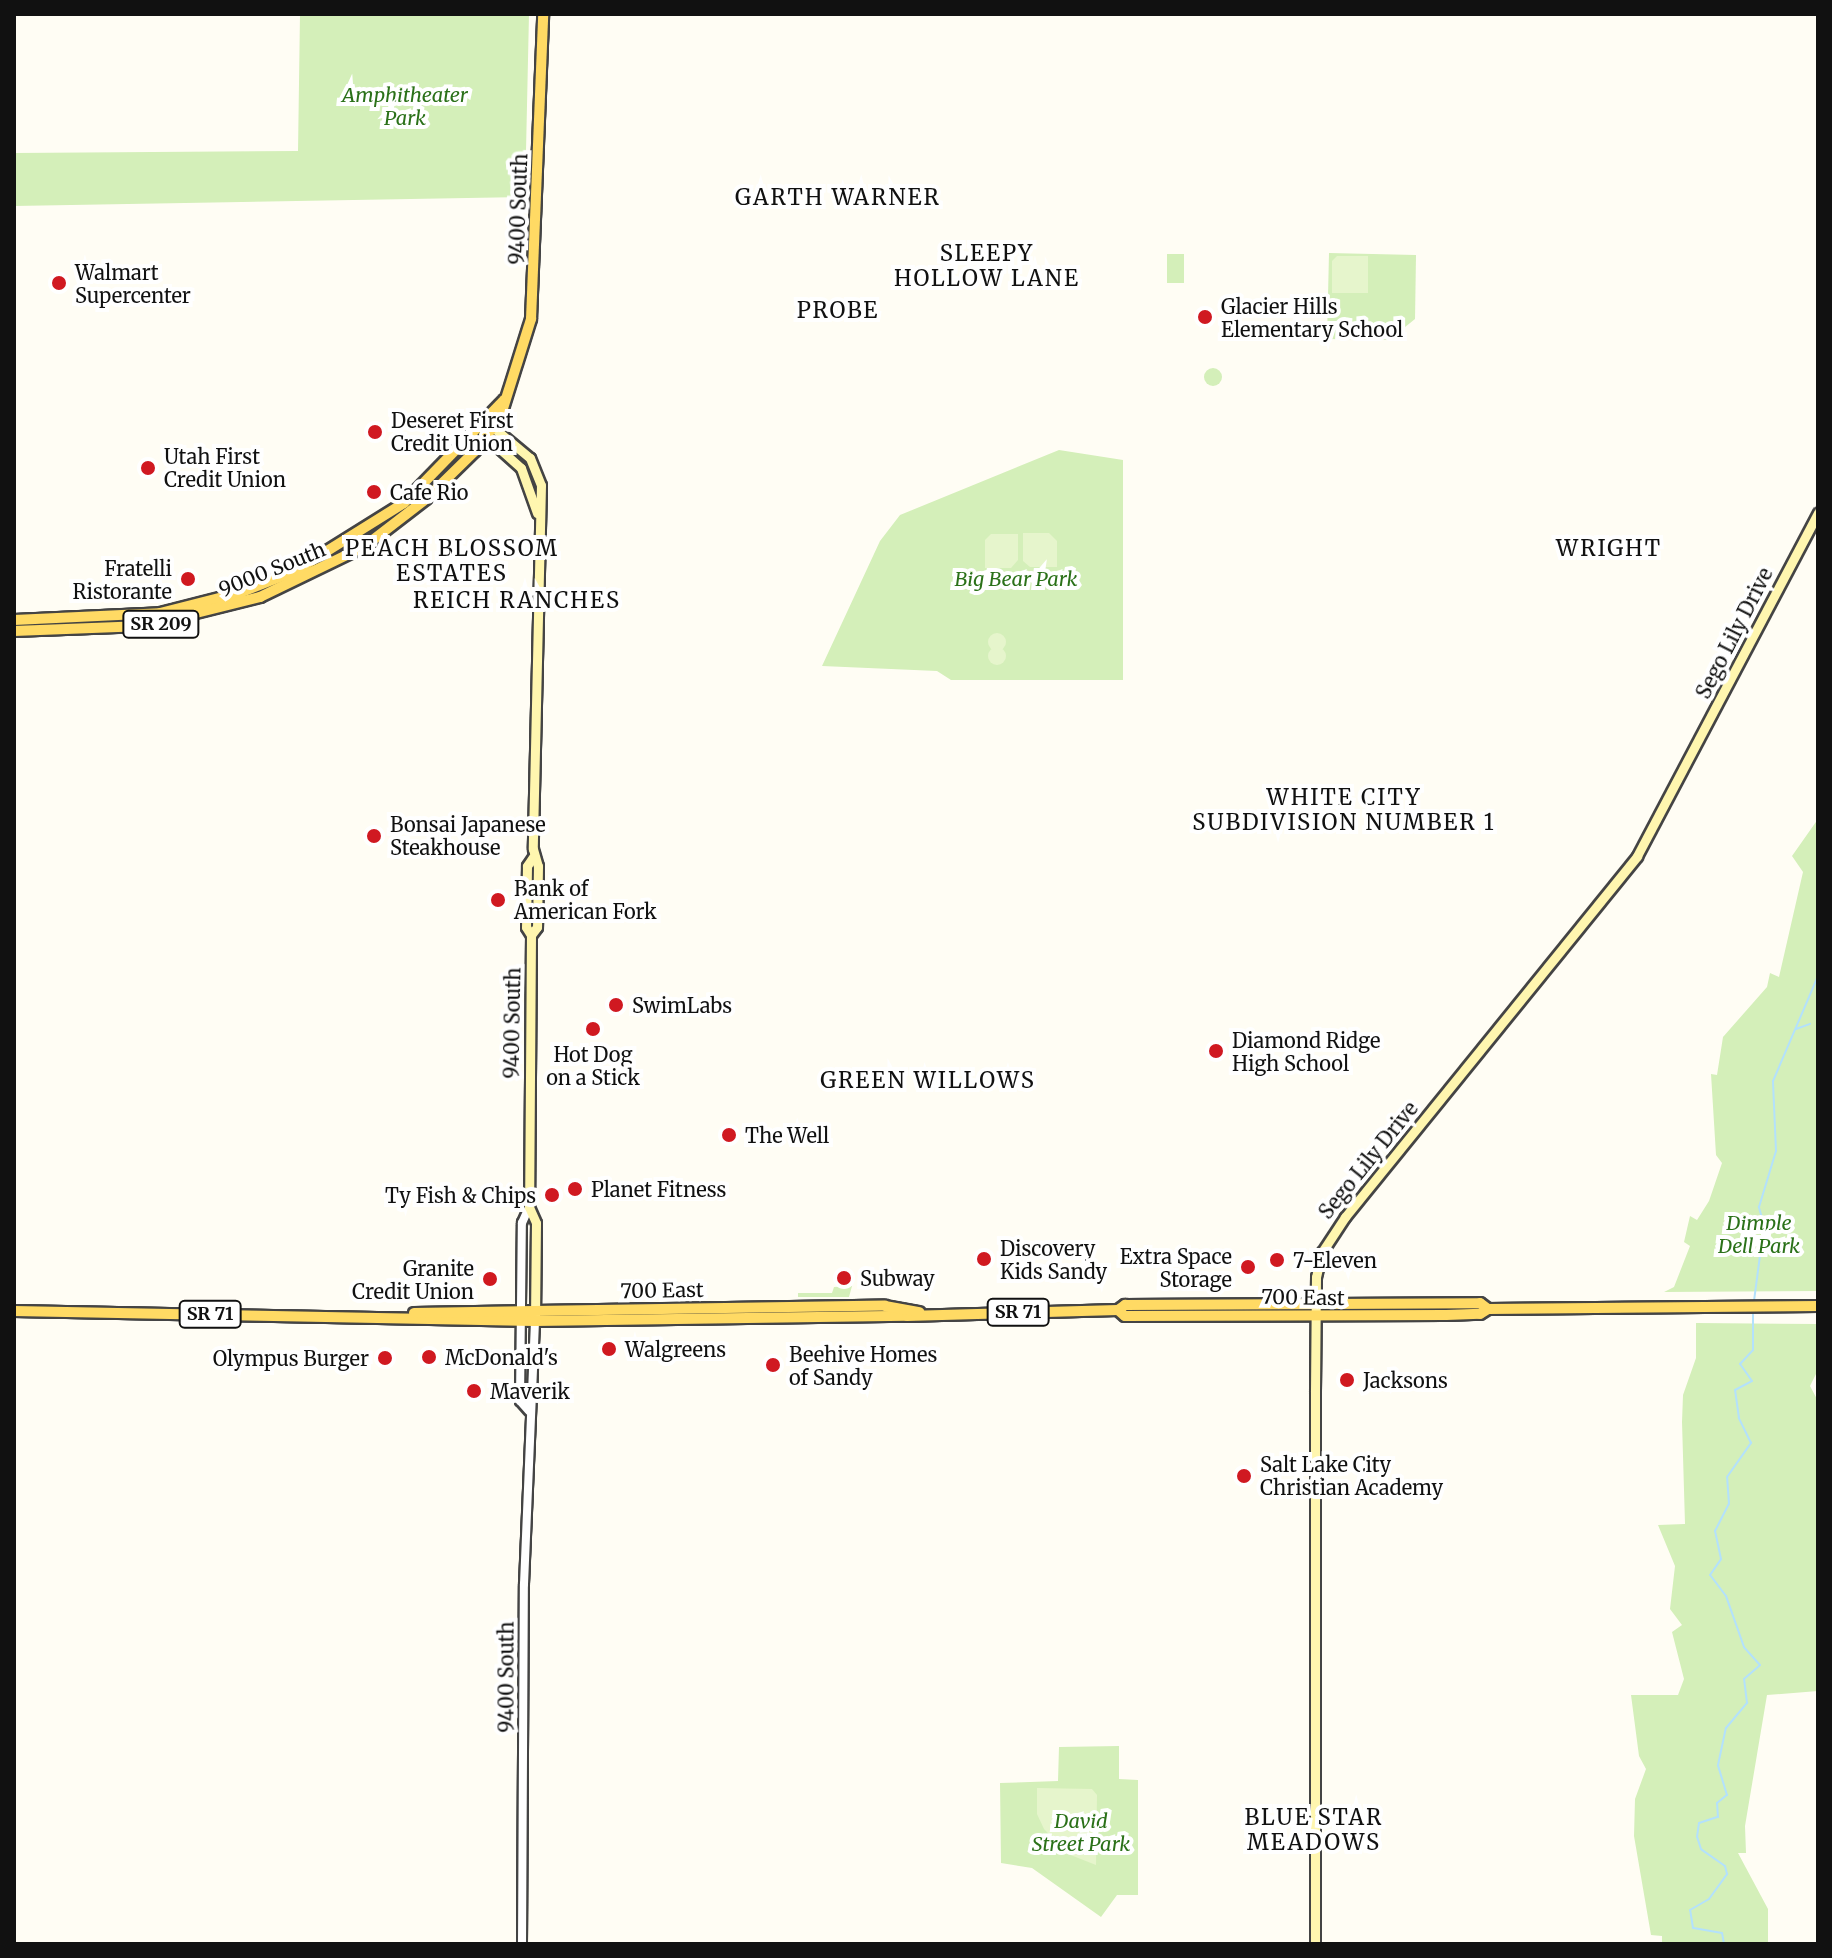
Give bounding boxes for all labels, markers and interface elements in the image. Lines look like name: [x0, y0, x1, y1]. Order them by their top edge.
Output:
park label: Amphitheater Park: [342, 83, 468, 130]
street label: 9400 South: [504, 153, 532, 265]
district label: GARTH WARNER: [735, 185, 941, 211]
district label: SLEEPY HOLLOW LANE: [894, 240, 1080, 292]
place label: Walmart Supercenter: [75, 260, 191, 307]
marker: Walmart Supercenter: [50, 274, 68, 292]
place label: Glacier Hills Elementary School: [1221, 294, 1403, 341]
district label: PROBE: [797, 298, 879, 324]
marker: Glacier Hills Elementary School: [1196, 308, 1214, 326]
place label: Deseret First Credit Union: [391, 408, 514, 455]
marker: Deseret First Credit Union: [366, 423, 384, 441]
place label: Utah First Credit Union: [164, 444, 286, 491]
marker: Utah First Credit Union: [139, 459, 157, 477]
place label: Cafe Rio: [390, 480, 468, 504]
marker: Cafe Rio: [365, 483, 383, 501]
district label: PEACH BLOSSOM ESTATES: [345, 535, 559, 586]
district label: WRIGHT: [1556, 536, 1662, 562]
street label: 9000 South: [215, 537, 329, 601]
place label: Fratelli Ristorante: [72, 556, 172, 603]
street label: Sego Lily Drive: [1691, 564, 1777, 702]
park label: Big Bear Park: [955, 566, 1077, 590]
marker: Fratelli Ristorante: [179, 570, 197, 588]
district label: REICH RANCHES: [413, 588, 621, 614]
road number: SR 209: [121, 610, 201, 638]
district label: WHITE CITY SUBDIVISION NUMBER 1: [1192, 784, 1496, 836]
place label: Bonsai Japanese Steakhouse: [390, 812, 546, 859]
marker: Bonsai Japanese Steakhouse: [365, 827, 383, 845]
place label: Bank of American Fork: [514, 876, 657, 923]
marker: Bank of American Fork: [489, 891, 507, 909]
street label: 9400 South: [499, 967, 525, 1079]
place label: SwimLabs: [632, 993, 732, 1017]
marker: SwimLabs: [607, 996, 625, 1014]
marker: Hot Dog on a Stick: [584, 1020, 602, 1038]
place label: Diamond Ridge High School: [1232, 1028, 1380, 1075]
place label: Hot Dog on a Stick: [546, 1042, 640, 1089]
marker: Diamond Ridge High School: [1207, 1042, 1225, 1060]
district label: GREEN WILLOWS: [820, 1068, 1036, 1094]
street label: Sego Lily Drive: [1313, 1097, 1423, 1223]
place label: The Well: [745, 1123, 829, 1147]
marker: The Well: [720, 1126, 738, 1144]
place label: Planet Fitness: [591, 1177, 726, 1201]
marker: Planet Fitness: [566, 1180, 584, 1198]
place label: Ty Fish & Chips: [385, 1183, 536, 1207]
marker: Ty Fish & Chips: [543, 1186, 561, 1204]
park label: Dimple Dell Park: [1718, 1210, 1800, 1257]
place label: Discovery Kids Sandy: [1000, 1236, 1107, 1283]
place label: Extra Space Storage: [1120, 1244, 1232, 1291]
place label: 7-Eleven: [1293, 1248, 1377, 1272]
marker: Discovery Kids Sandy: [975, 1250, 993, 1268]
marker: 7-Eleven: [1268, 1251, 1286, 1269]
place label: Granite Credit Union: [352, 1256, 474, 1303]
marker: Extra Space Storage: [1239, 1258, 1257, 1276]
place label: Subway: [860, 1266, 935, 1290]
marker: Subway: [835, 1269, 853, 1287]
marker: Granite Credit Union: [481, 1270, 499, 1288]
street label: 700 East: [620, 1277, 704, 1303]
street label: 700 East: [1261, 1284, 1345, 1310]
road number: SR 71: [986, 1298, 1050, 1326]
road number: SR 71: [178, 1300, 242, 1328]
place label: Walgreens: [625, 1337, 726, 1361]
marker: Walgreens: [600, 1340, 618, 1358]
place label: Beehive Homes of Sandy: [789, 1342, 937, 1389]
place label: McDonald's: [445, 1345, 558, 1369]
place label: Olympus Burger: [213, 1346, 369, 1370]
marker: McDonald's: [420, 1348, 438, 1366]
marker: Olympus Burger: [376, 1349, 394, 1367]
marker: Beehive Homes of Sandy: [764, 1356, 782, 1374]
place label: Jacksons: [1363, 1368, 1448, 1392]
marker: Jacksons: [1338, 1371, 1356, 1389]
place label: Maverik: [490, 1379, 570, 1403]
marker: Maverik: [465, 1382, 483, 1400]
place label: Salt Lake City Christian Academy: [1260, 1452, 1443, 1499]
marker: Salt Lake City Christian Academy: [1235, 1467, 1253, 1485]
street label: 9400 South: [494, 1621, 518, 1733]
district label: BLUE STAR MEADOWS: [1245, 1804, 1383, 1856]
park label: David Street Park: [1032, 1809, 1130, 1856]

